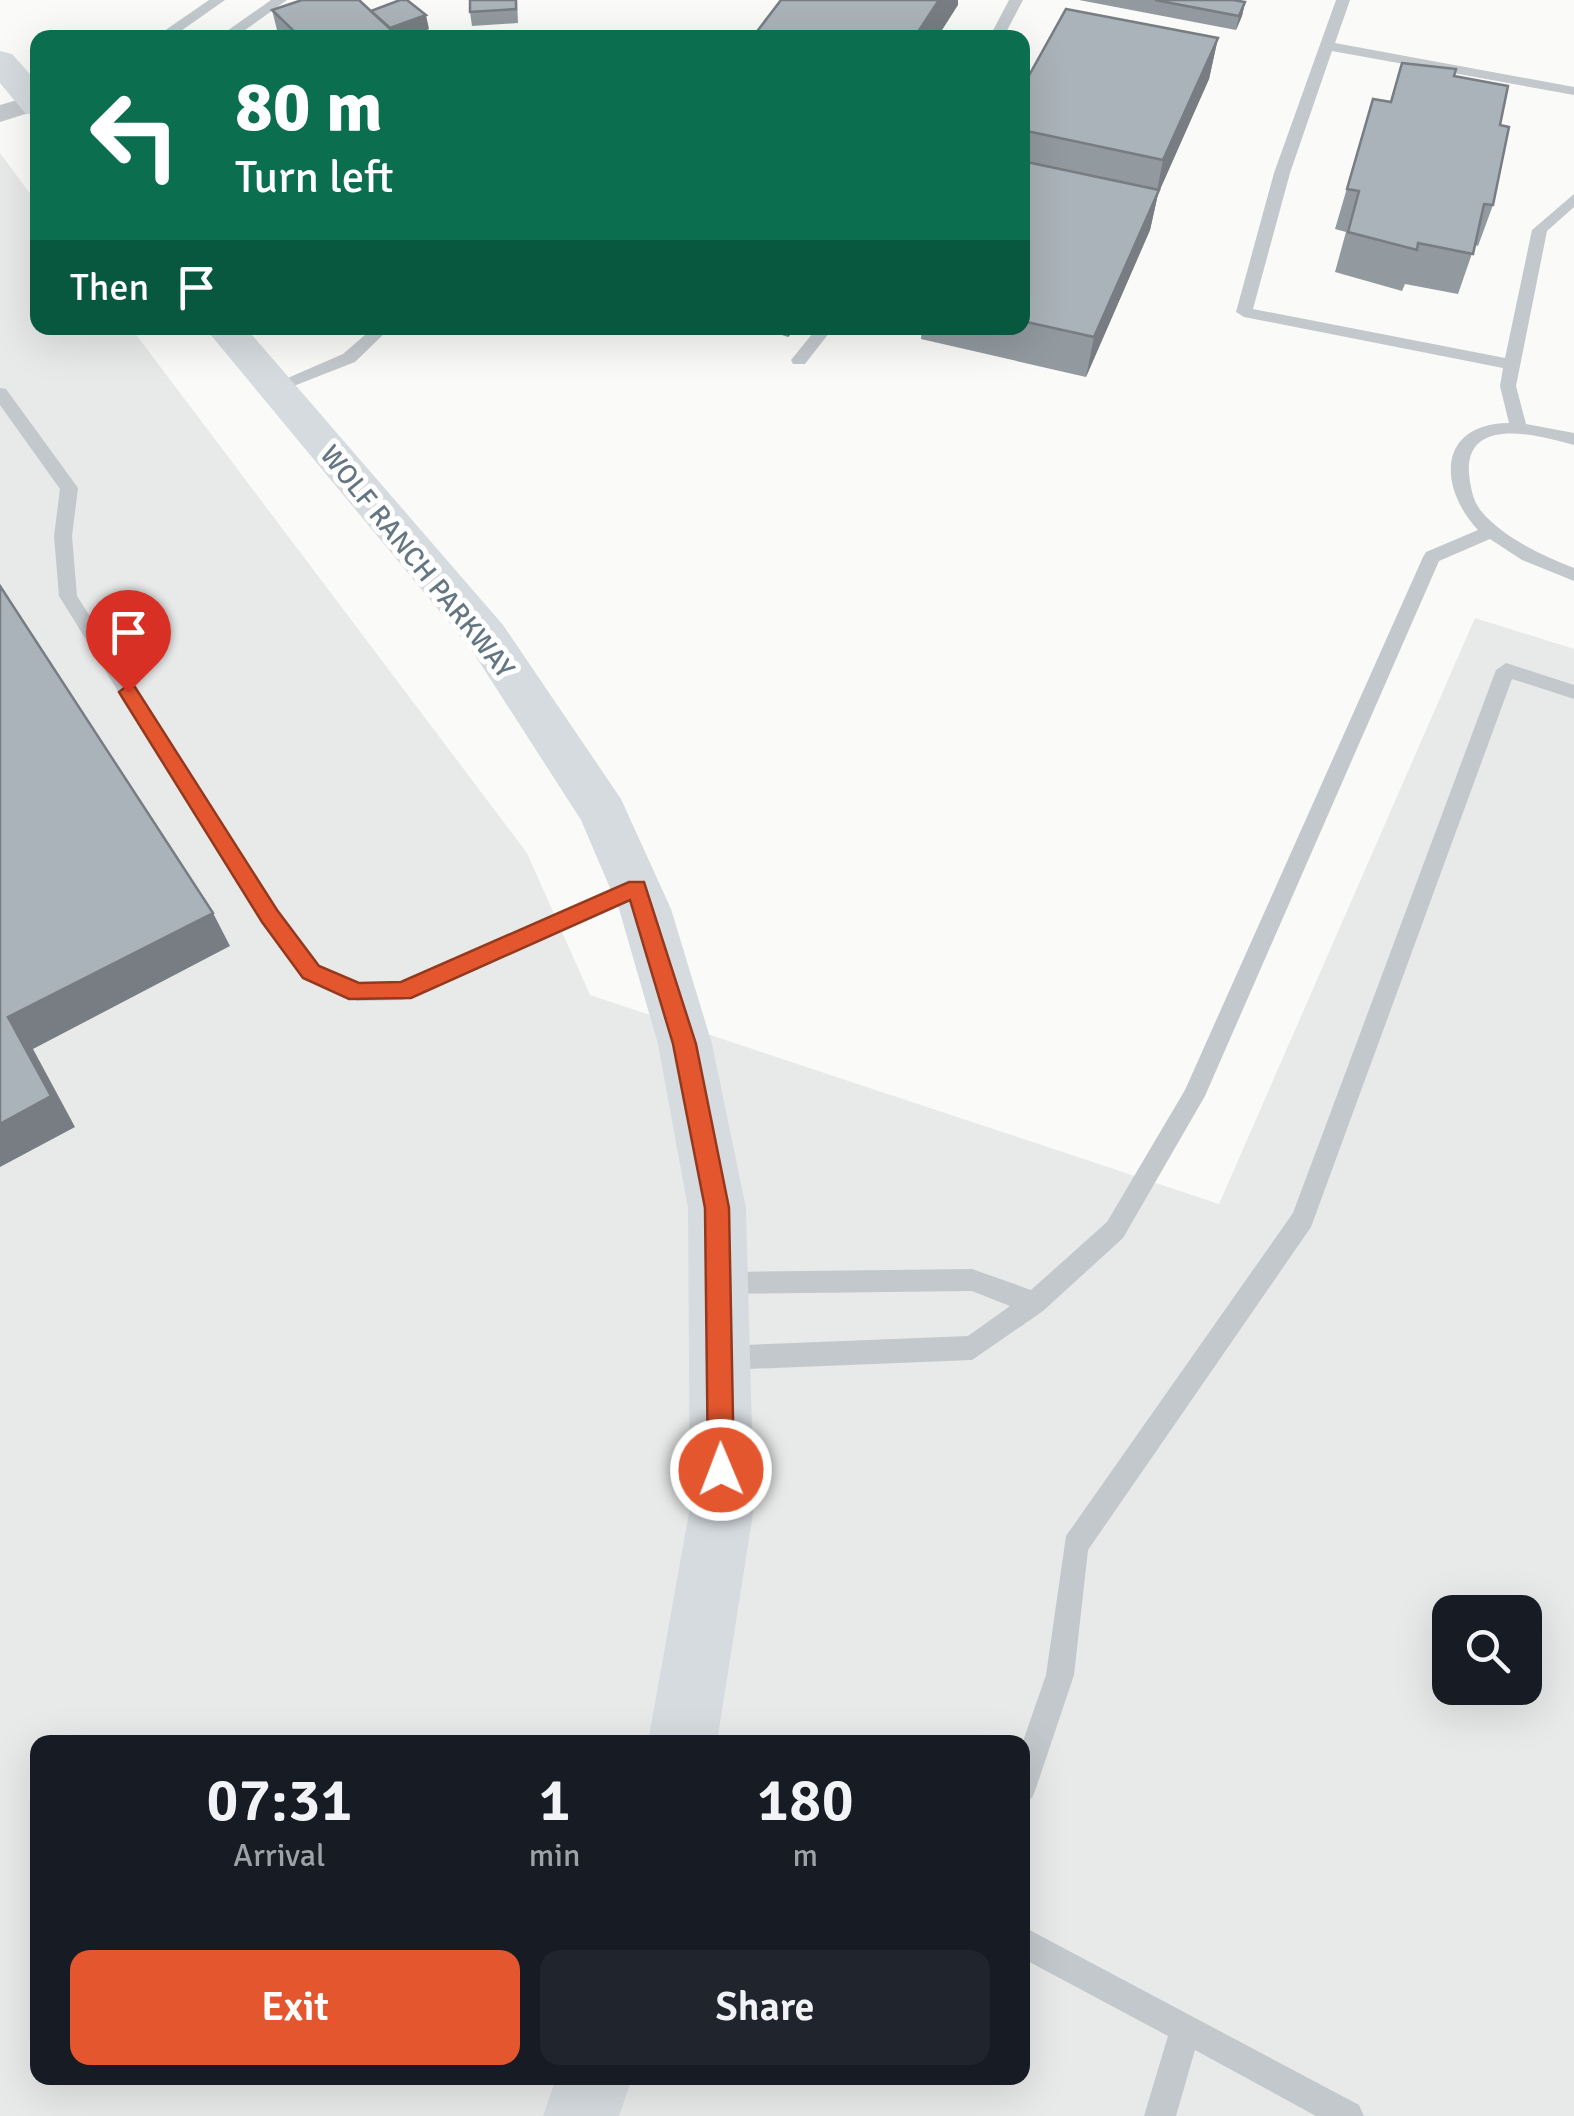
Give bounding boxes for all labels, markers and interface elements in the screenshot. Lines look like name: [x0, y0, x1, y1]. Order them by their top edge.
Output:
text: 80 m: [235, 64, 383, 150]
icon: left: [70, 70, 200, 200]
text: Turn left: [235, 150, 394, 205]
icon: arrive: [169, 260, 224, 315]
text: Then: [70, 264, 149, 311]
street label: WOLF RANCH PARKWAY: [313, 438, 522, 685]
pin: [86, 590, 171, 693]
icon: arrive: [101, 605, 156, 660]
position arrow: [669, 1418, 773, 1522]
map controls: [1432, 1595, 1542, 1705]
button: search: [1432, 1595, 1542, 1705]
text: 07:31: [206, 1764, 353, 1838]
text: 1: [538, 1764, 571, 1838]
text: 180: [757, 1764, 854, 1838]
text: Arrival: [233, 1836, 326, 1875]
text: min: [529, 1836, 580, 1875]
text: m: [792, 1836, 818, 1875]
button: Exit: [70, 1950, 520, 2065]
button: Share: [540, 1950, 990, 2065]

